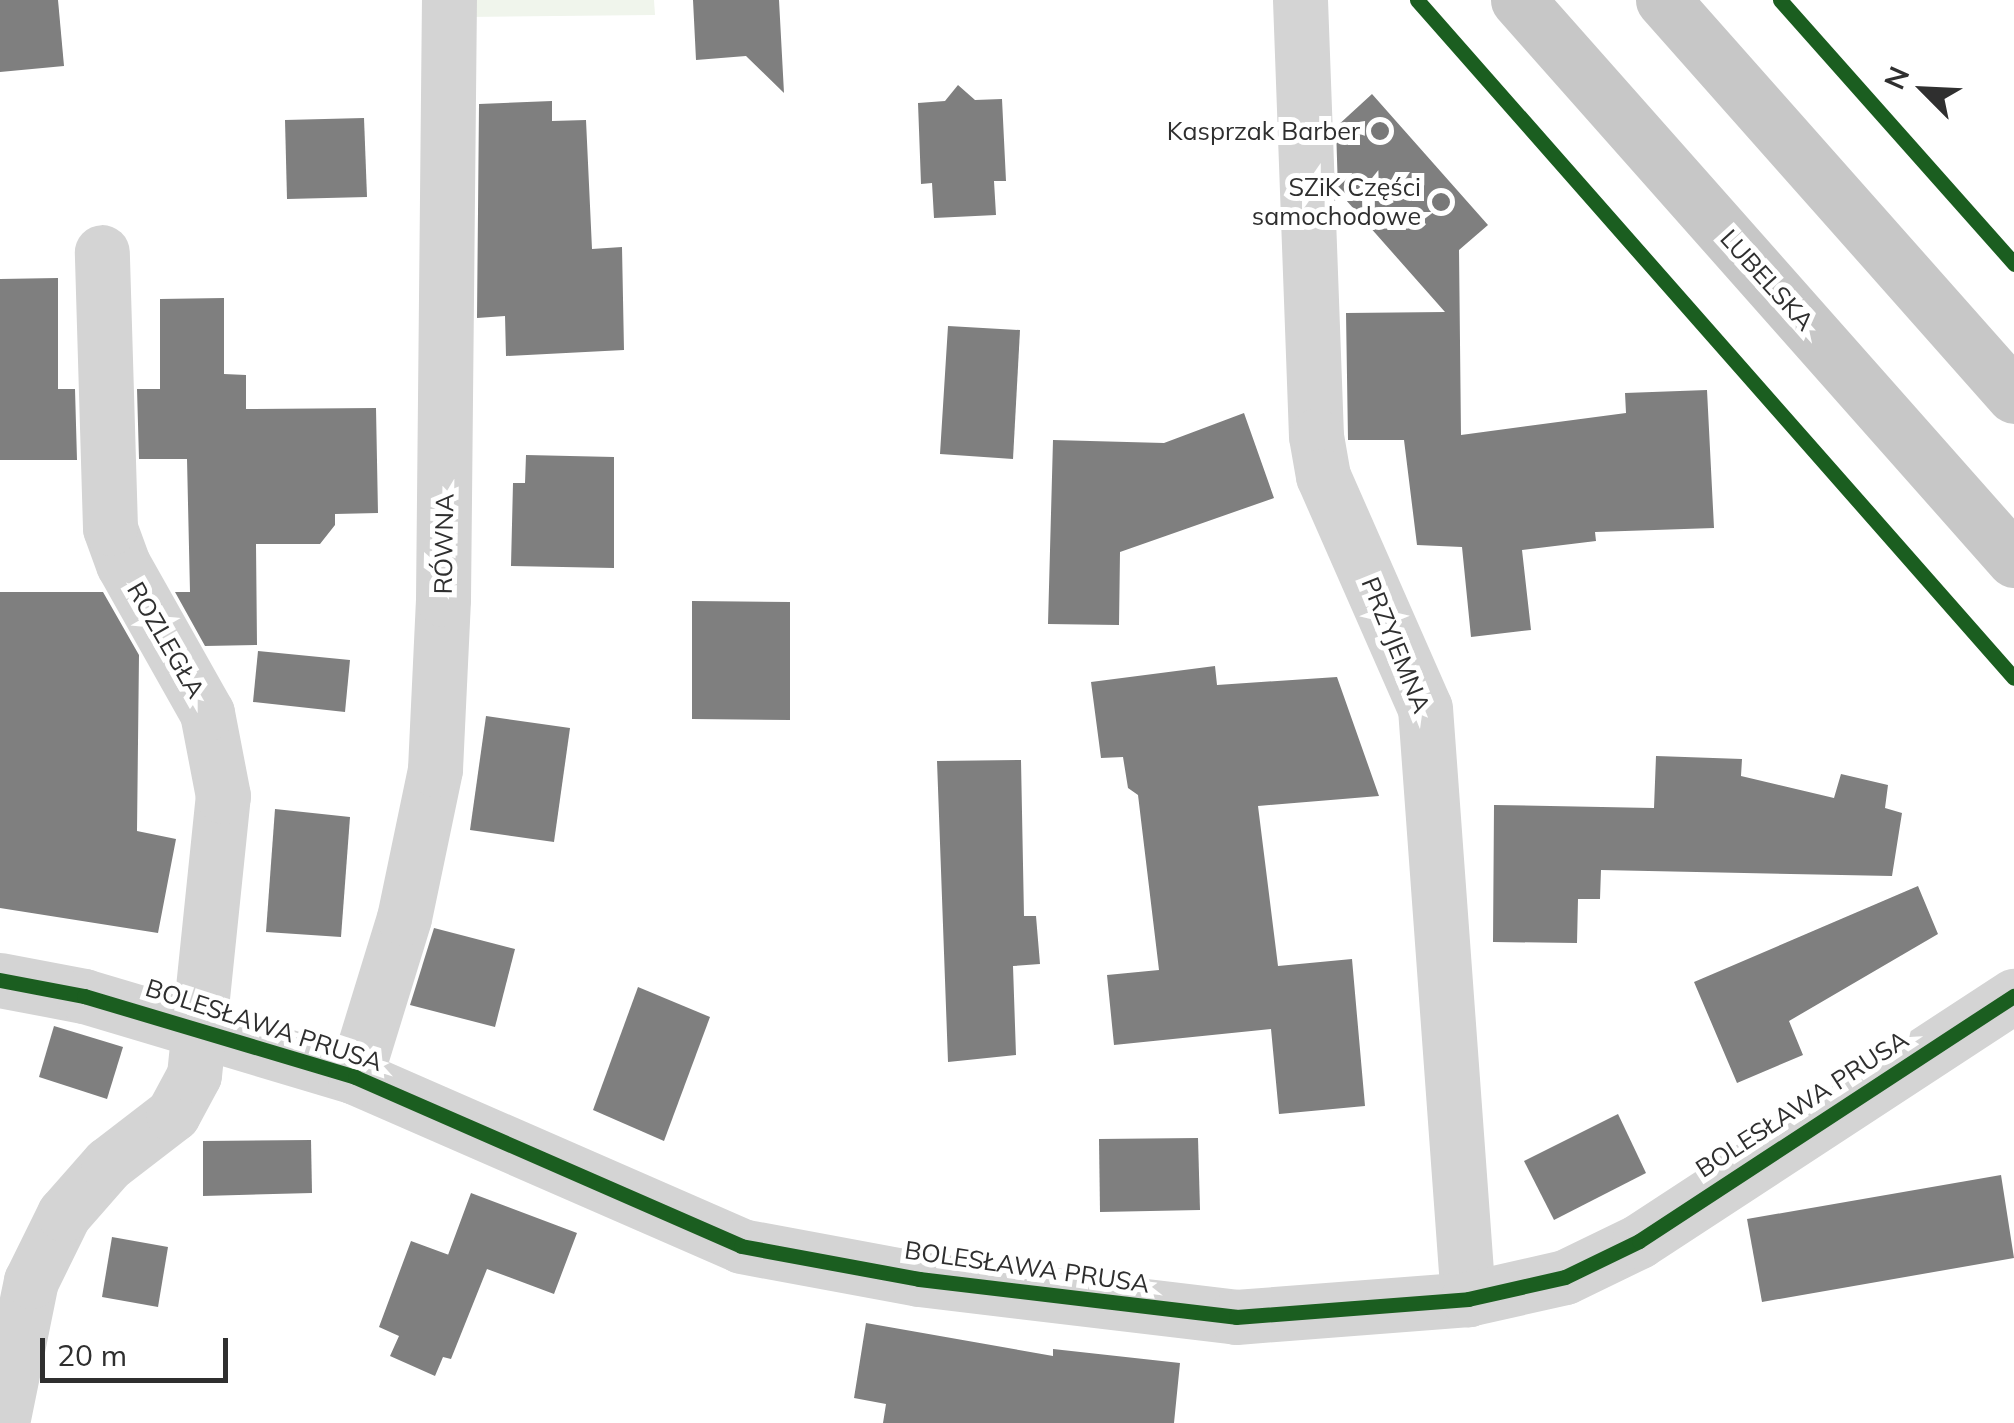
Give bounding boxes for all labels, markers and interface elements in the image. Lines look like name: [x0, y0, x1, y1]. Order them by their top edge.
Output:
north arrow: [1874, 40, 1974, 140]
text: N: [1876, 61, 1916, 94]
place label: Kasprzak Barber: [1167, 116, 1360, 146]
marker: Kasprzak Barber: [1369, 120, 1391, 142]
place label: SZiK Części samochodowe: [1252, 173, 1421, 232]
marker: SZiK Części samochodowe: [1430, 191, 1452, 213]
street label: LUBELSKA: [1714, 223, 1820, 337]
street label: RÓWNA: [428, 493, 460, 595]
street label: PRZYJEMNA: [1355, 573, 1437, 717]
street label: ROZLEGŁA: [121, 577, 211, 703]
street label: BOLESŁAWA PRUSA: [142, 973, 386, 1077]
street label: BOLESŁAWA PRUSA: [1690, 1024, 1914, 1184]
street label: BOLESŁAWA PRUSA: [903, 1235, 1151, 1299]
scale bar: [45, 1318, 232, 1380]
text: 20 m: [57, 1336, 127, 1374]

